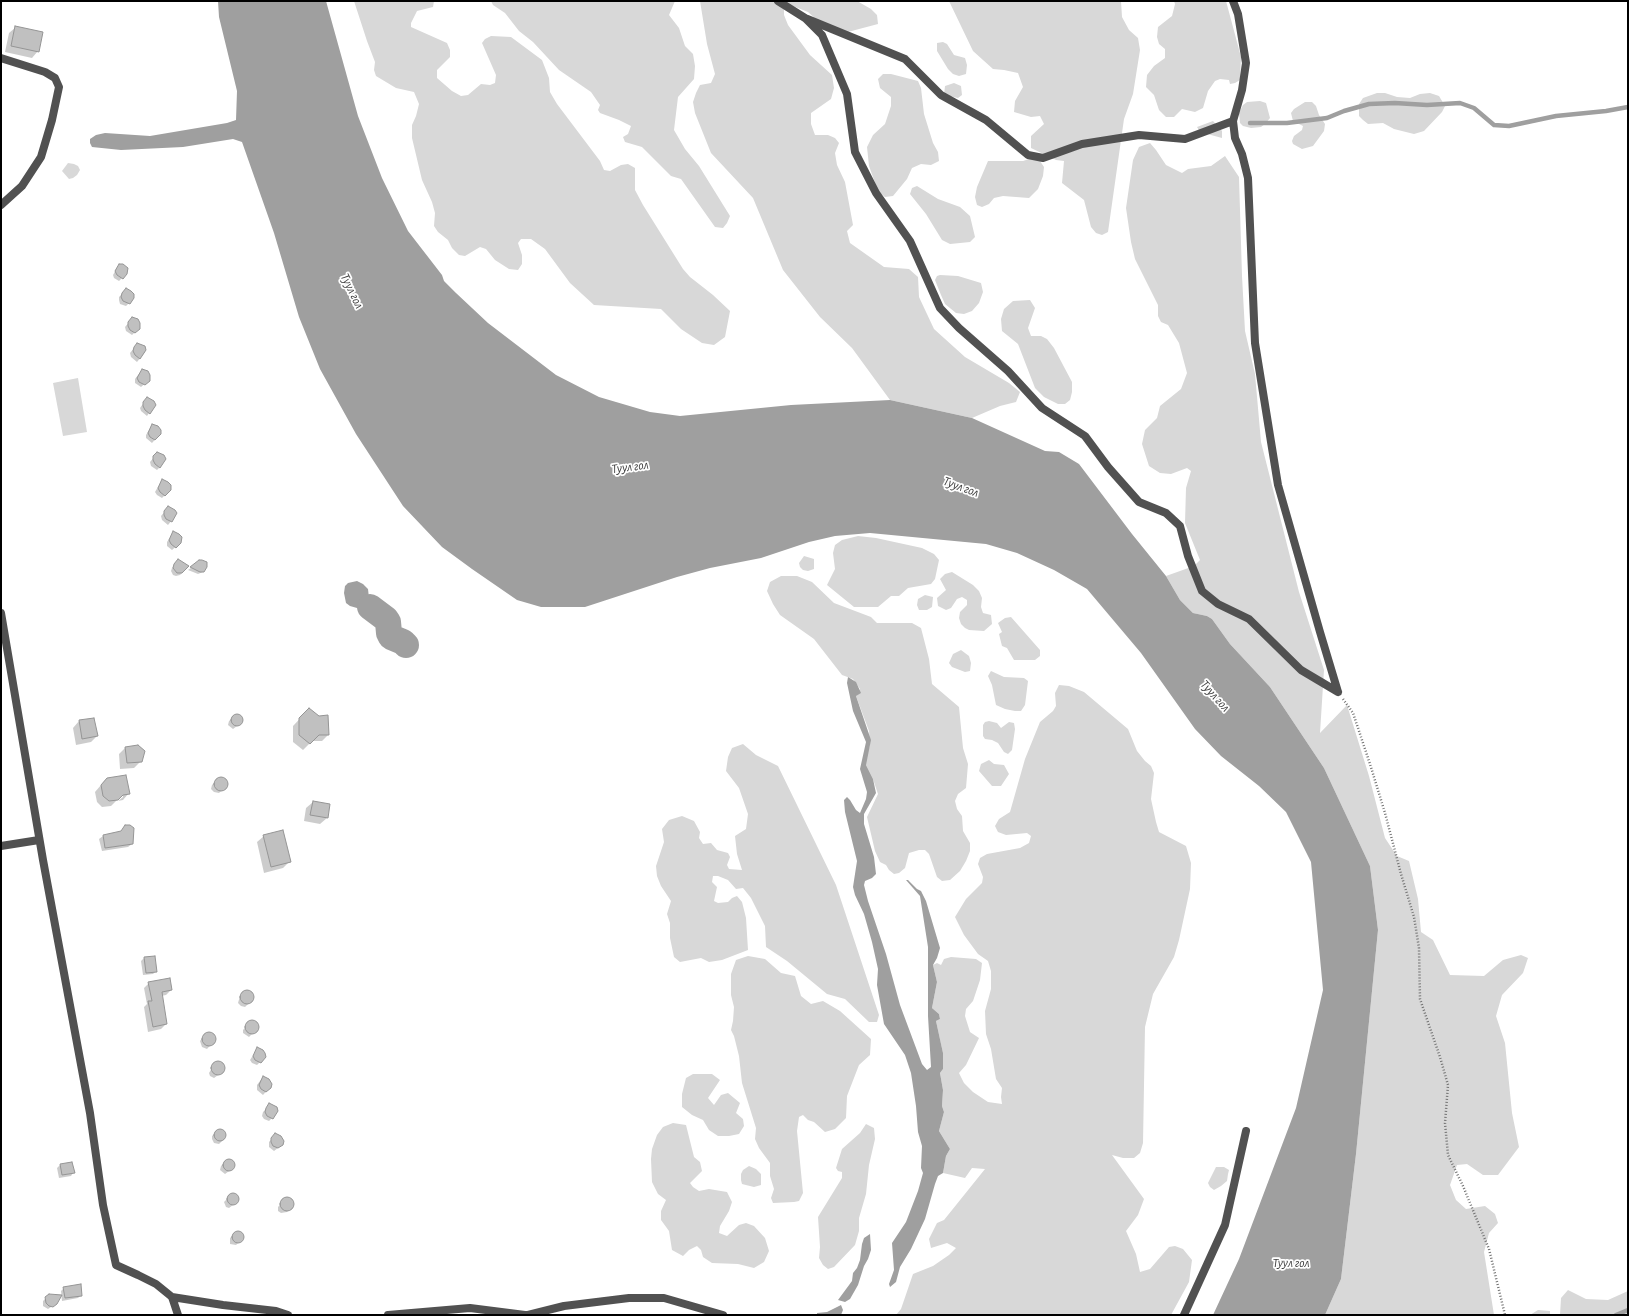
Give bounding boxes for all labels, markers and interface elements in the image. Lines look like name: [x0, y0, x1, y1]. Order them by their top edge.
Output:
water label: Туул гол: [337, 271, 367, 311]
water label: Туул гол: [611, 457, 649, 477]
water label: Туул гол: [941, 473, 981, 501]
water label: Туул гол: [1197, 677, 1233, 715]
water label: Туул гол: [1272, 1255, 1310, 1271]

